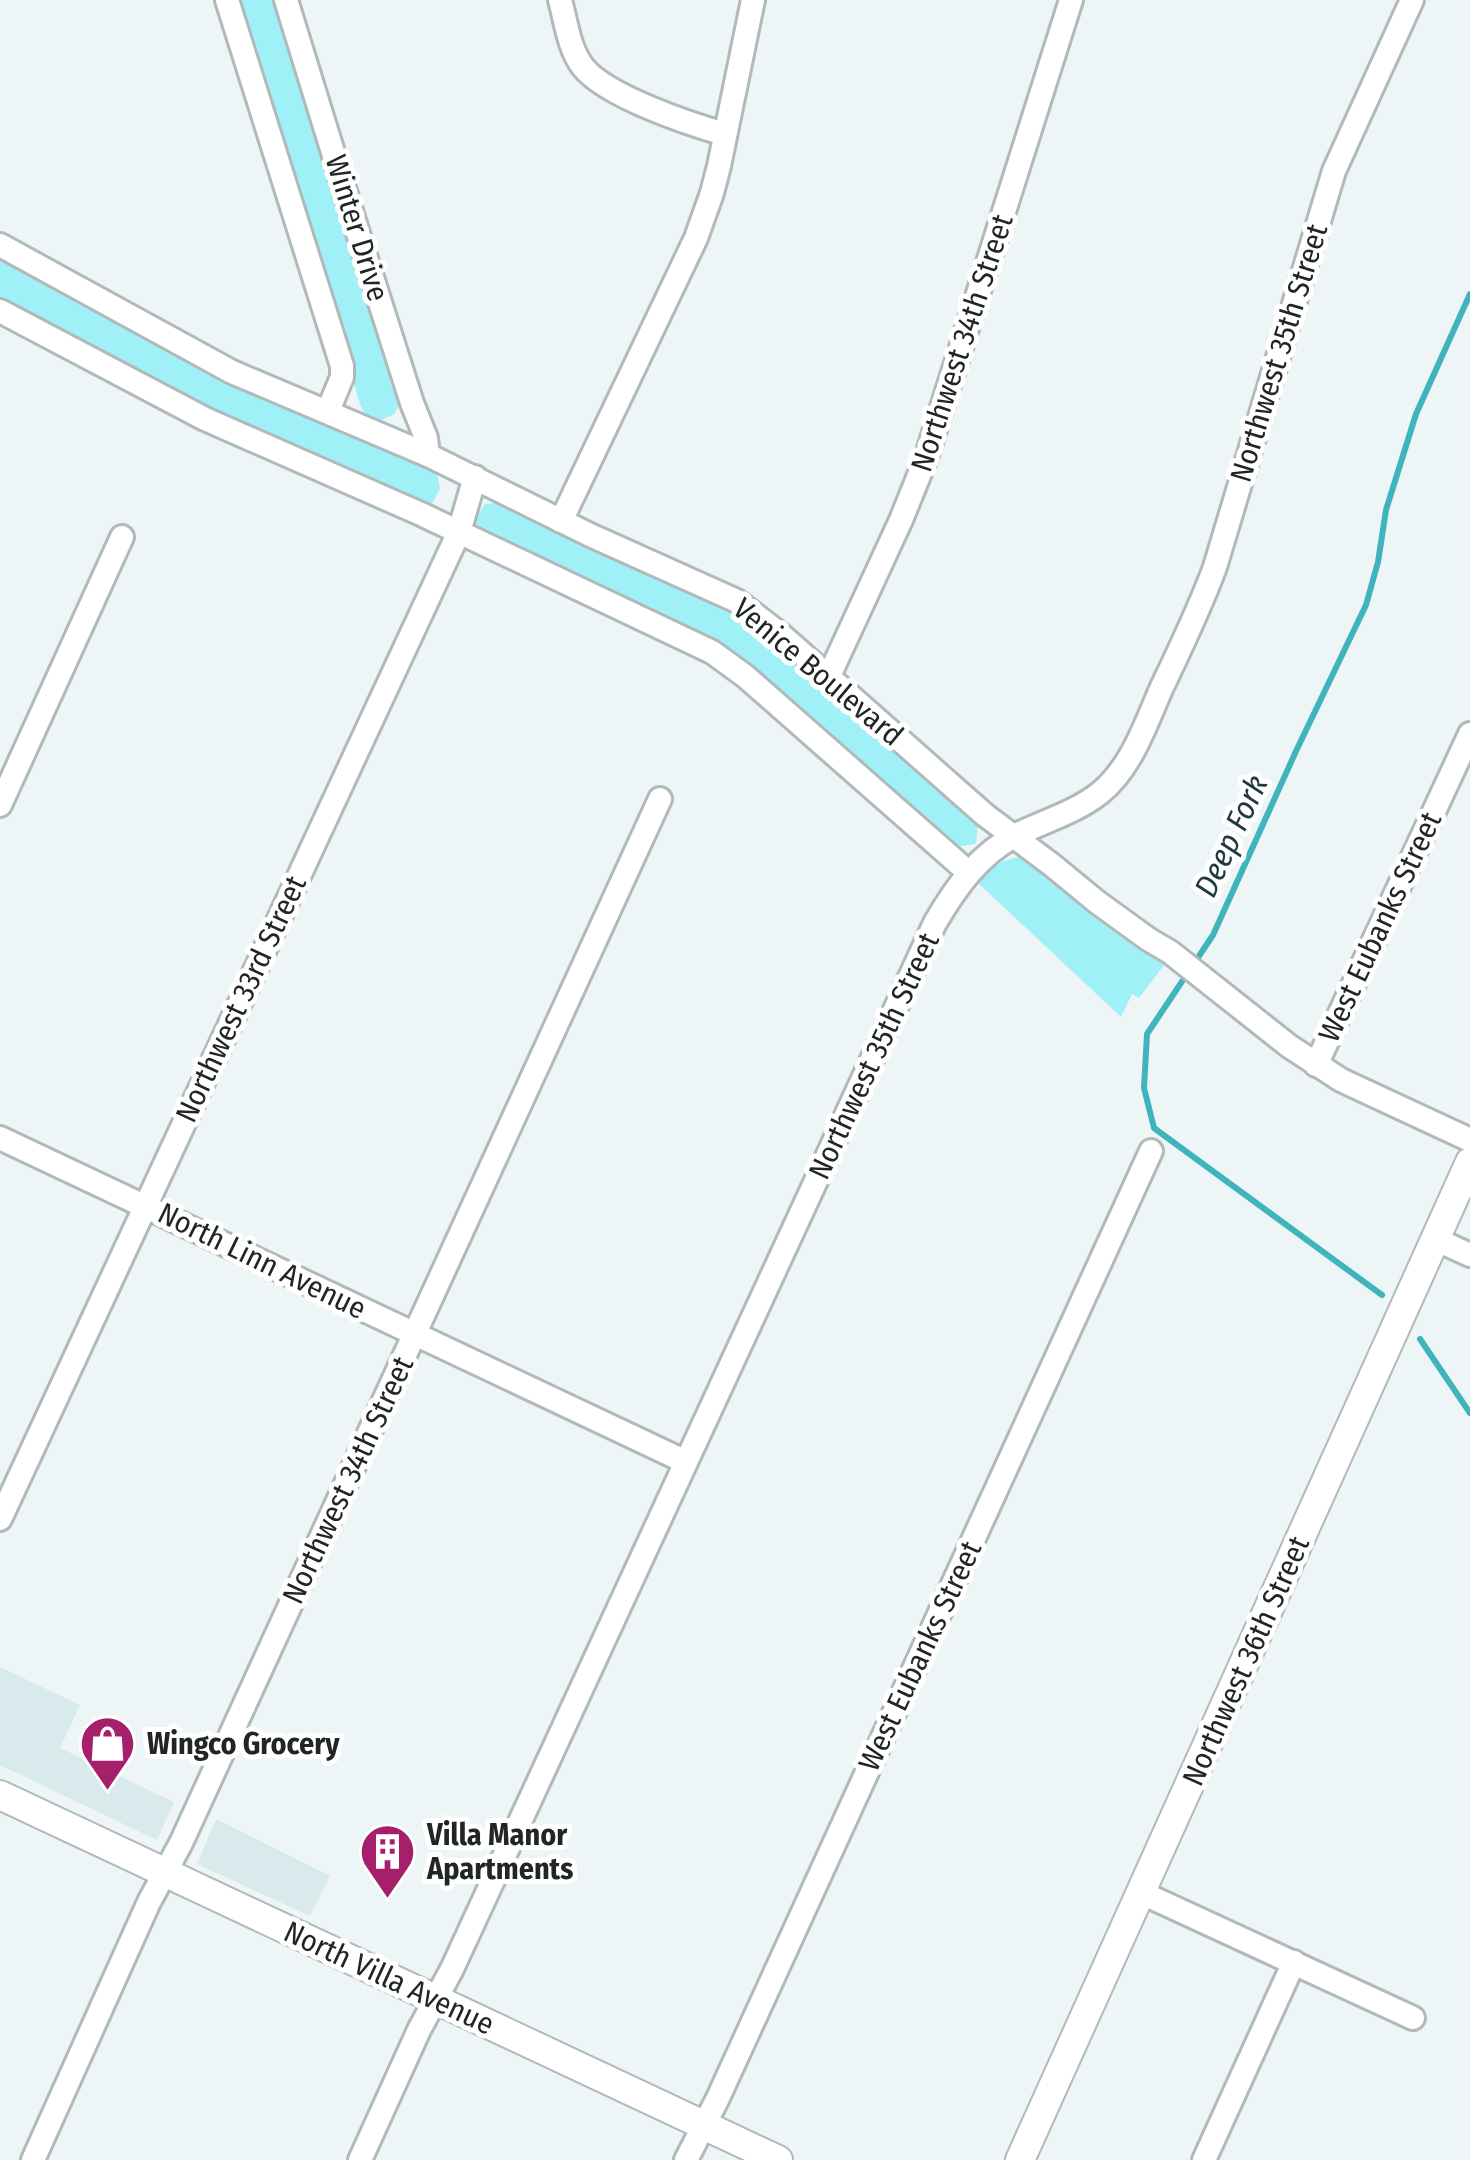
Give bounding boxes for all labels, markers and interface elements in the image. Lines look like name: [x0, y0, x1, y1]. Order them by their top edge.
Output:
street label: Winter Drive: [318, 151, 396, 305]
street label: Northwest 34th Street: [903, 210, 1021, 476]
street label: Northwest 35th Street: [1223, 220, 1335, 486]
street label: Venice Boulevard: [726, 591, 910, 753]
water label: Deep Fork: [1186, 769, 1276, 903]
street label: West Eubanks Street: [1311, 806, 1449, 1048]
street label: Northwest 33rd Street: [168, 870, 314, 1128]
street label: Northwest 35th Street: [801, 927, 947, 1185]
street label: North Linn Avenue: [152, 1195, 372, 1327]
street label: Northwest 34th Street: [275, 1351, 421, 1609]
street label: Northwest 36th Street: [1175, 1531, 1317, 1791]
street label: West Eubanks Street: [851, 1535, 989, 1777]
shop icon: Wingco Grocery: [78, 1714, 138, 1793]
place label: Wingco Grocery: [147, 1726, 340, 1762]
place label: Villa Manor Apartments: [426, 1817, 573, 1887]
building icon: Villa Manor Apartments: [358, 1822, 418, 1901]
street label: North Villa Avenue: [278, 1914, 500, 2042]

